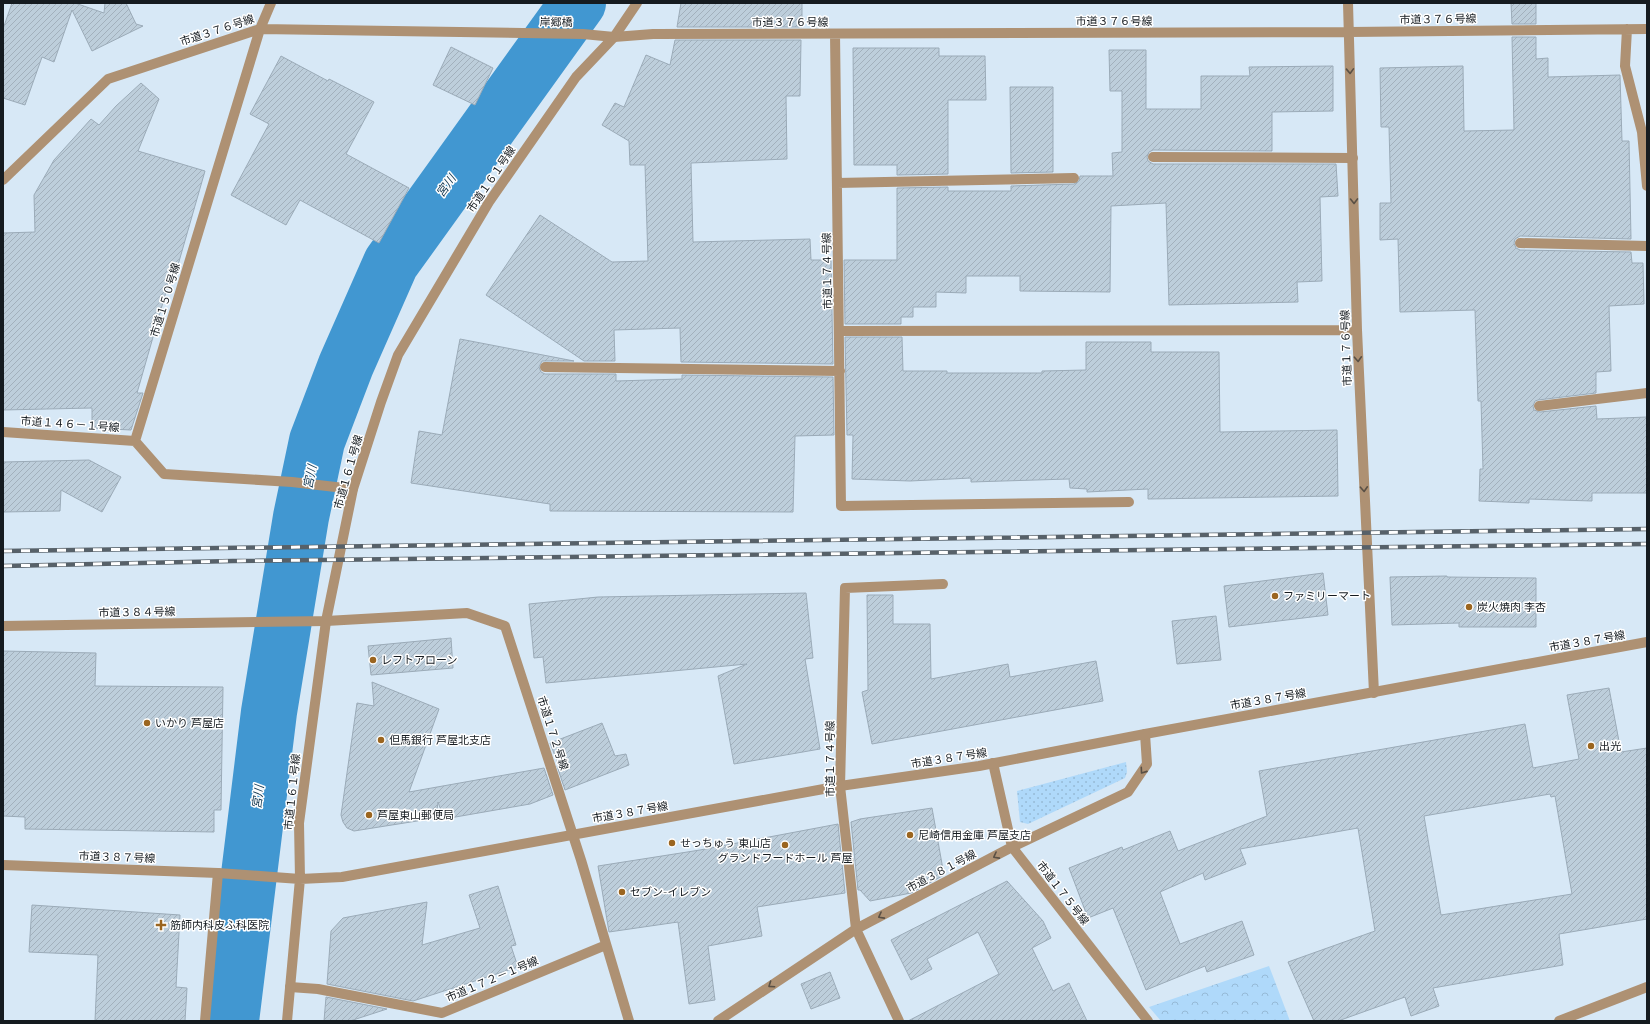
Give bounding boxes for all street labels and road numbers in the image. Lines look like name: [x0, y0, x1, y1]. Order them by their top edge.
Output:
street label: 市道３７６号線: [178, 11, 256, 49]
street label: 市道３７６号線: [1399, 11, 1477, 27]
street label: 市道３７６号線: [1076, 14, 1153, 28]
street label: 岸郷橋: [539, 15, 573, 29]
street label: 市道３７６号線: [752, 15, 829, 29]
street label: 市道１６１号線: [464, 143, 518, 215]
street label: 市道１７４号線: [819, 232, 835, 310]
street label: 市道１５０号線: [147, 261, 183, 339]
street label: 市道１７６号線: [1338, 309, 1354, 387]
street label: 市道１４６－１号線: [20, 414, 120, 434]
street label: 市道１６１号線: [331, 433, 365, 511]
street label: 市道３８４号線: [98, 604, 176, 620]
street label: 市道３８７号線: [1548, 627, 1626, 655]
street label: 市道３８７号線: [1229, 685, 1307, 713]
street label: 市道１７２号線: [534, 694, 572, 772]
street label: 市道１７４号線: [823, 721, 837, 798]
street label: 市道３８７号線: [910, 745, 988, 771]
street label: 市道１６１号線: [281, 753, 303, 831]
street label: 市道３８７号線: [591, 798, 669, 826]
street label: 市道３８１号線: [904, 847, 978, 895]
street label: 市道３８７号線: [78, 849, 156, 865]
street label: 市道１７５号線: [1034, 858, 1092, 928]
street label: 市道１７２－１号線: [444, 953, 540, 1005]

